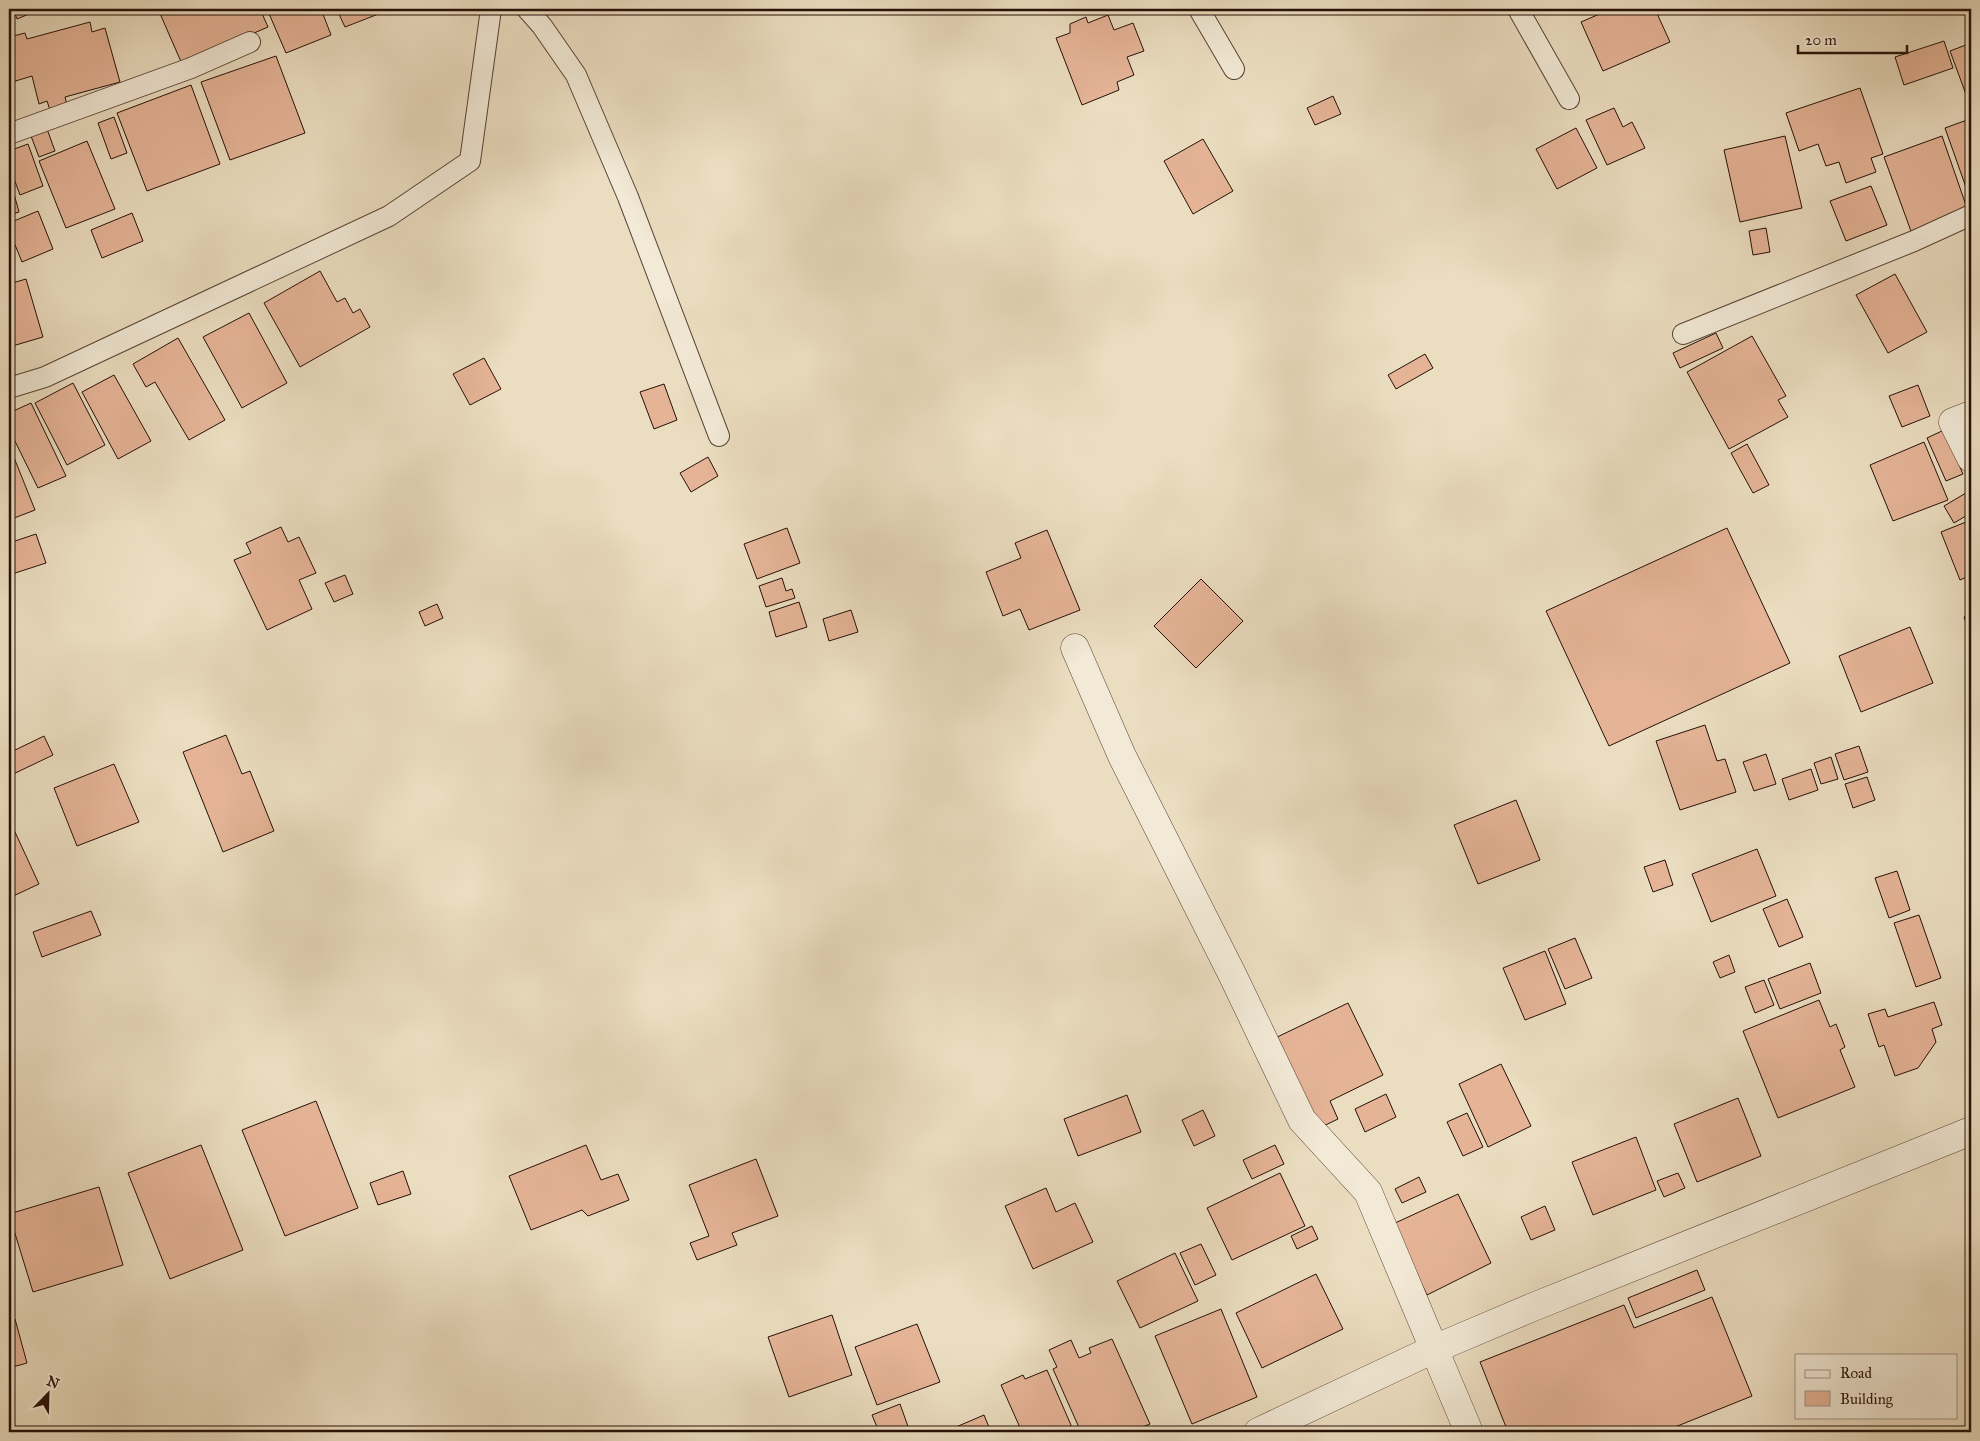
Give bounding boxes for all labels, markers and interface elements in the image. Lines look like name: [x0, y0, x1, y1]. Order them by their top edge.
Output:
scale bar: [1798, 22, 1906, 54]
text: 20 m: [1805, 31, 1837, 49]
legend: [1795, 1354, 1958, 1418]
text: Road: [1840, 1364, 1872, 1382]
north arrow: [22, 1368, 72, 1418]
text: N: [44, 1372, 62, 1393]
text: Building: [1840, 1390, 1894, 1408]

